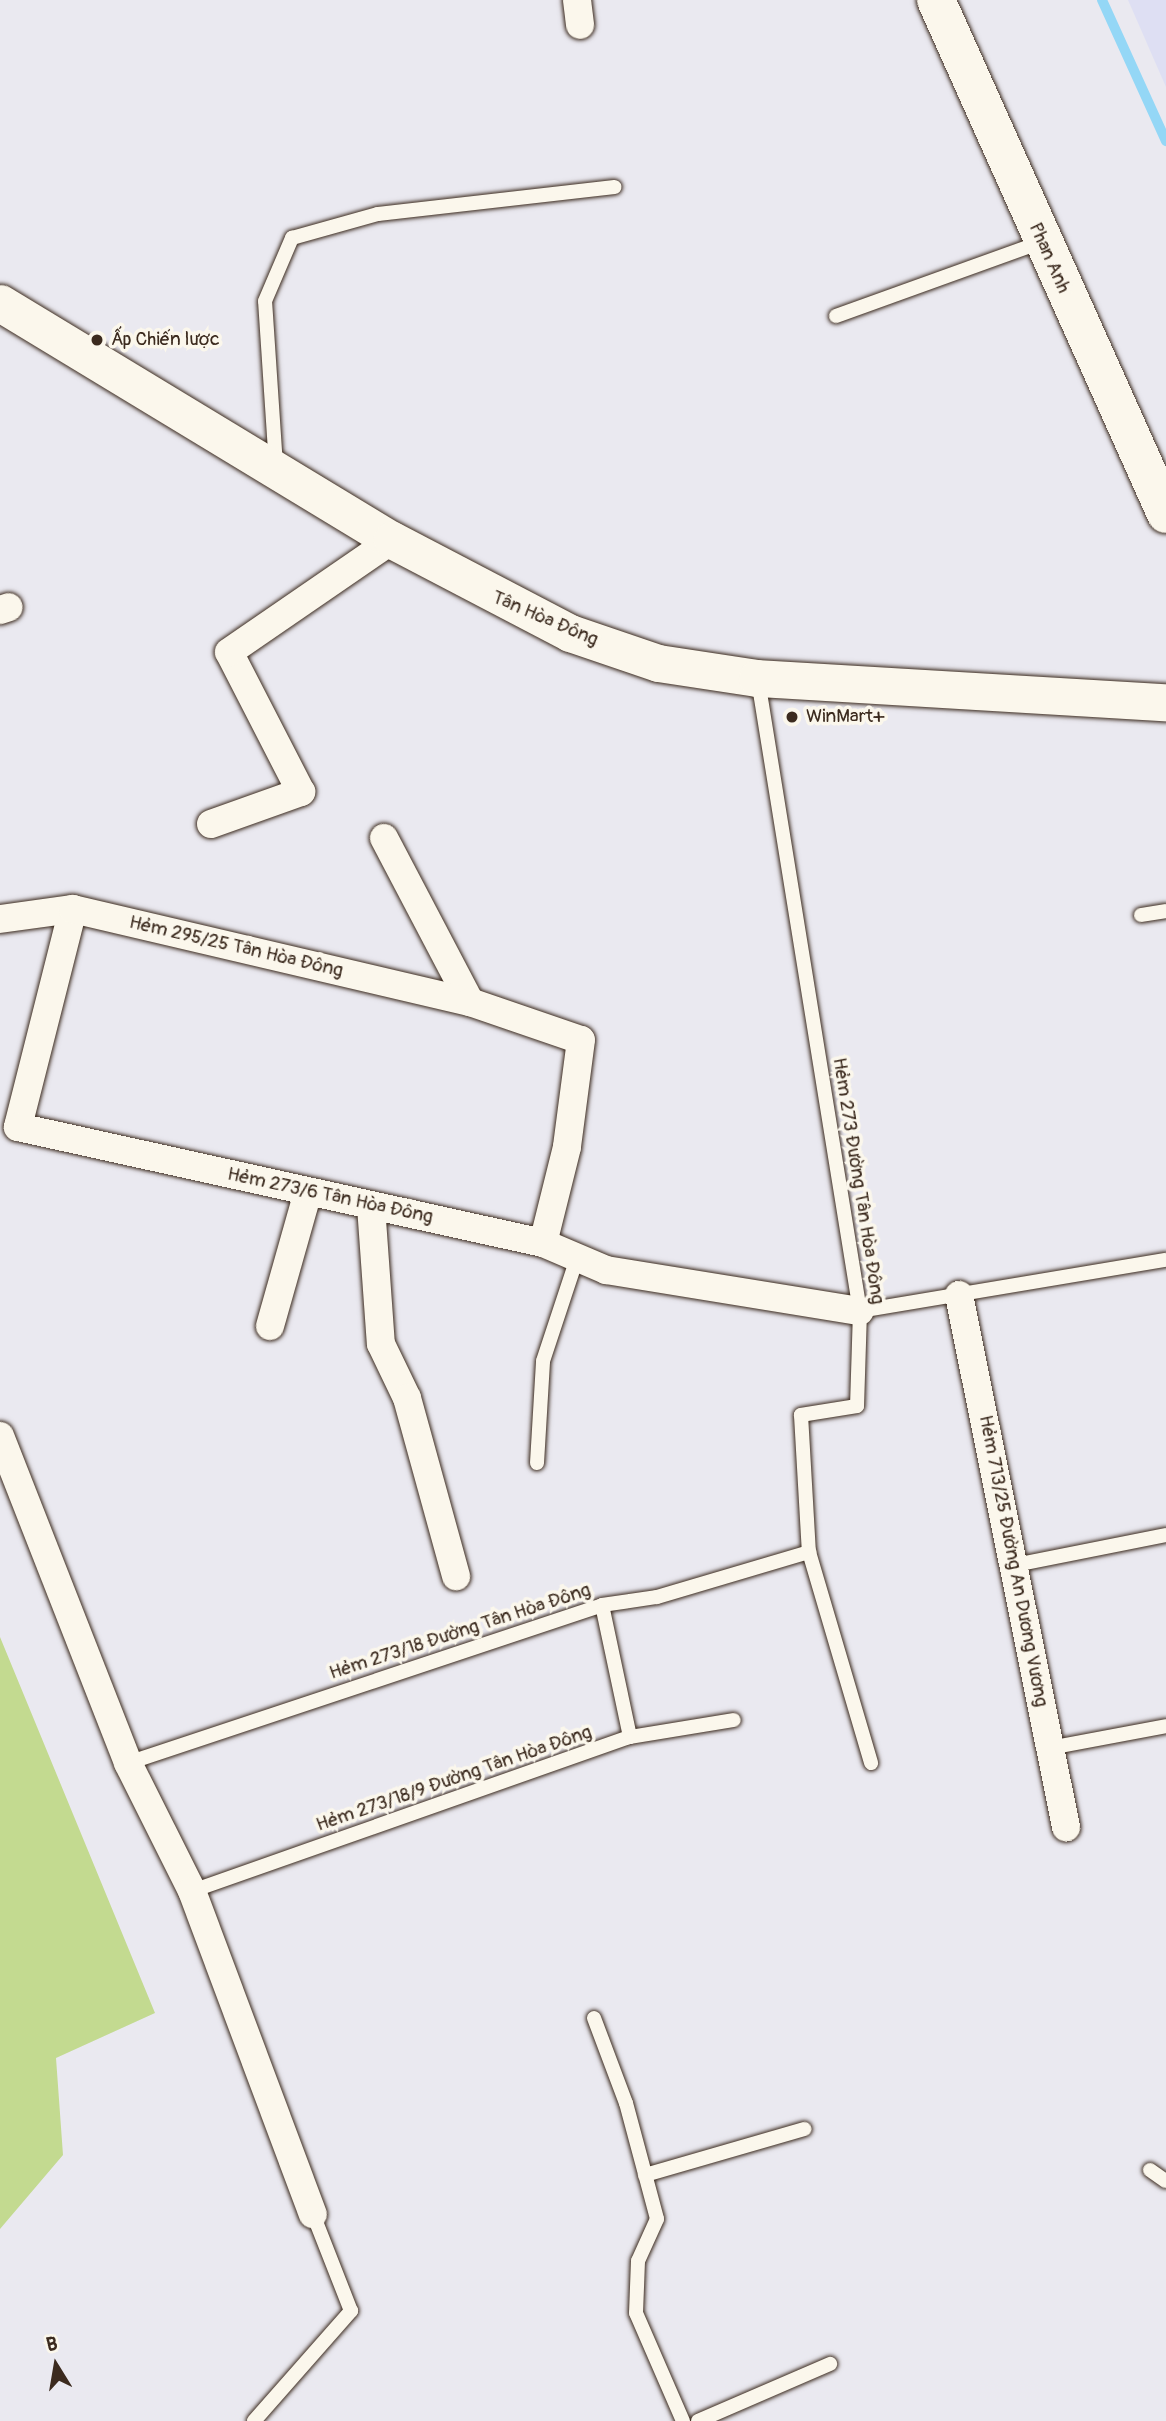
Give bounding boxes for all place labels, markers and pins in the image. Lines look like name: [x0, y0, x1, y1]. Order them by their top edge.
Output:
place label: Ấp Chiến lược: [111, 329, 220, 351]
marker: Ấp Chiến lược: [89, 332, 105, 348]
place label: WinMart+: [806, 706, 884, 728]
marker: WinMart+: [784, 709, 800, 725]

